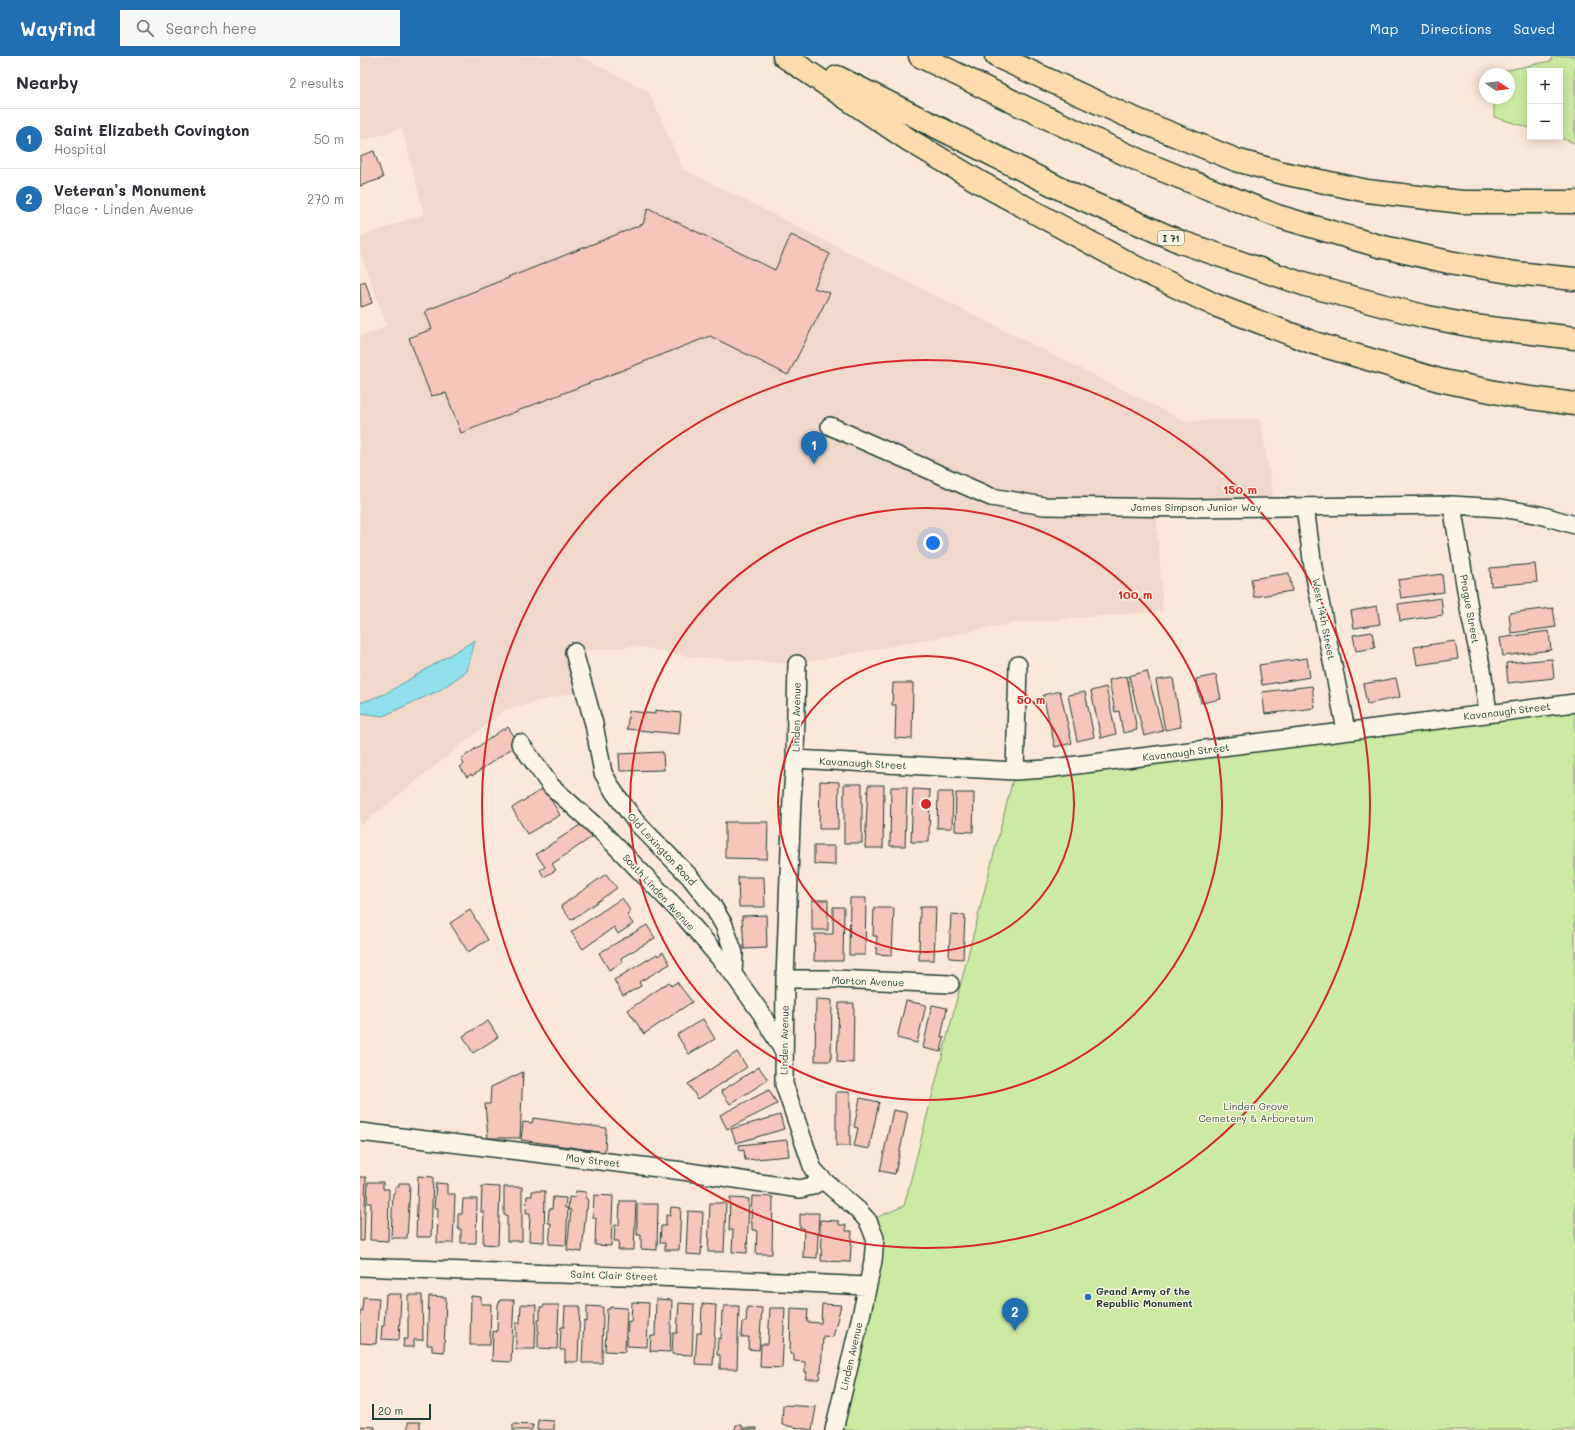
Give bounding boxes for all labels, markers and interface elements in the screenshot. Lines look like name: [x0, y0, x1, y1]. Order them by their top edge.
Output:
search box: [120, 10, 400, 46]
text: Wayfind: [20, 16, 96, 41]
icon: search: [134, 17, 156, 39]
text: Search here: [166, 18, 257, 38]
text: Map: [1370, 19, 1398, 38]
text: Directions: [1420, 19, 1491, 38]
text: Saved: [1513, 19, 1555, 38]
north arrow: [1479, 68, 1515, 104]
map controls: [1527, 68, 1563, 140]
button: +: [1527, 68, 1563, 104]
text: Nearby: [16, 71, 78, 93]
text: 2 results: [289, 74, 344, 91]
button: −: [1527, 104, 1563, 140]
text: Saint Elizabeth Covington: [54, 120, 249, 140]
text: 1: [26, 130, 32, 147]
text: 50 m: [314, 130, 344, 147]
text: Hospital: [54, 140, 106, 157]
text: Veteran’s Monument: [54, 180, 206, 200]
text: 2: [25, 190, 33, 207]
text: 270 m: [307, 190, 344, 207]
text: Place · Linden Avenue: [54, 200, 194, 217]
road number: I 71: [1158, 231, 1184, 245]
pin: 1: [801, 431, 827, 464]
text: 150 m: [1223, 481, 1257, 497]
street label: James Simpson Junior Way: [1131, 500, 1261, 514]
your location: [923, 533, 943, 553]
street label: Prague Street: [1457, 573, 1483, 645]
street label: West 14th Street: [1309, 577, 1339, 661]
text: 100 m: [1118, 586, 1152, 602]
street label: Linden Avenue: [788, 682, 804, 752]
text: 50 m: [1017, 691, 1045, 707]
street label: Kavanaugh Street: [1463, 699, 1551, 723]
street label: Kavanaugh Street: [1142, 740, 1230, 764]
street label: Kavanaugh Street: [819, 754, 907, 772]
centre of rings: [919, 797, 933, 811]
street label: Old Lexington Road: [625, 810, 699, 888]
street label: South Linden Avenue: [620, 851, 698, 933]
street label: Morton Avenue: [831, 973, 905, 989]
street label: Linden Avenue: [776, 1005, 792, 1075]
park label: Linden Grove Cemetery & Arboretum: [1198, 1099, 1314, 1125]
street label: May Street: [565, 1150, 621, 1170]
street label: Saint Clair Street: [570, 1266, 658, 1284]
place label: Grand Army of the Republic Monument: [1096, 1284, 1193, 1310]
marker: Grand Army of the Republic Monument: [1083, 1292, 1093, 1302]
pin: 2: [1002, 1298, 1028, 1331]
street label: Linden Avenue: [836, 1320, 866, 1392]
scale bar: [372, 1402, 431, 1421]
text: 20 m: [378, 1403, 403, 1418]

